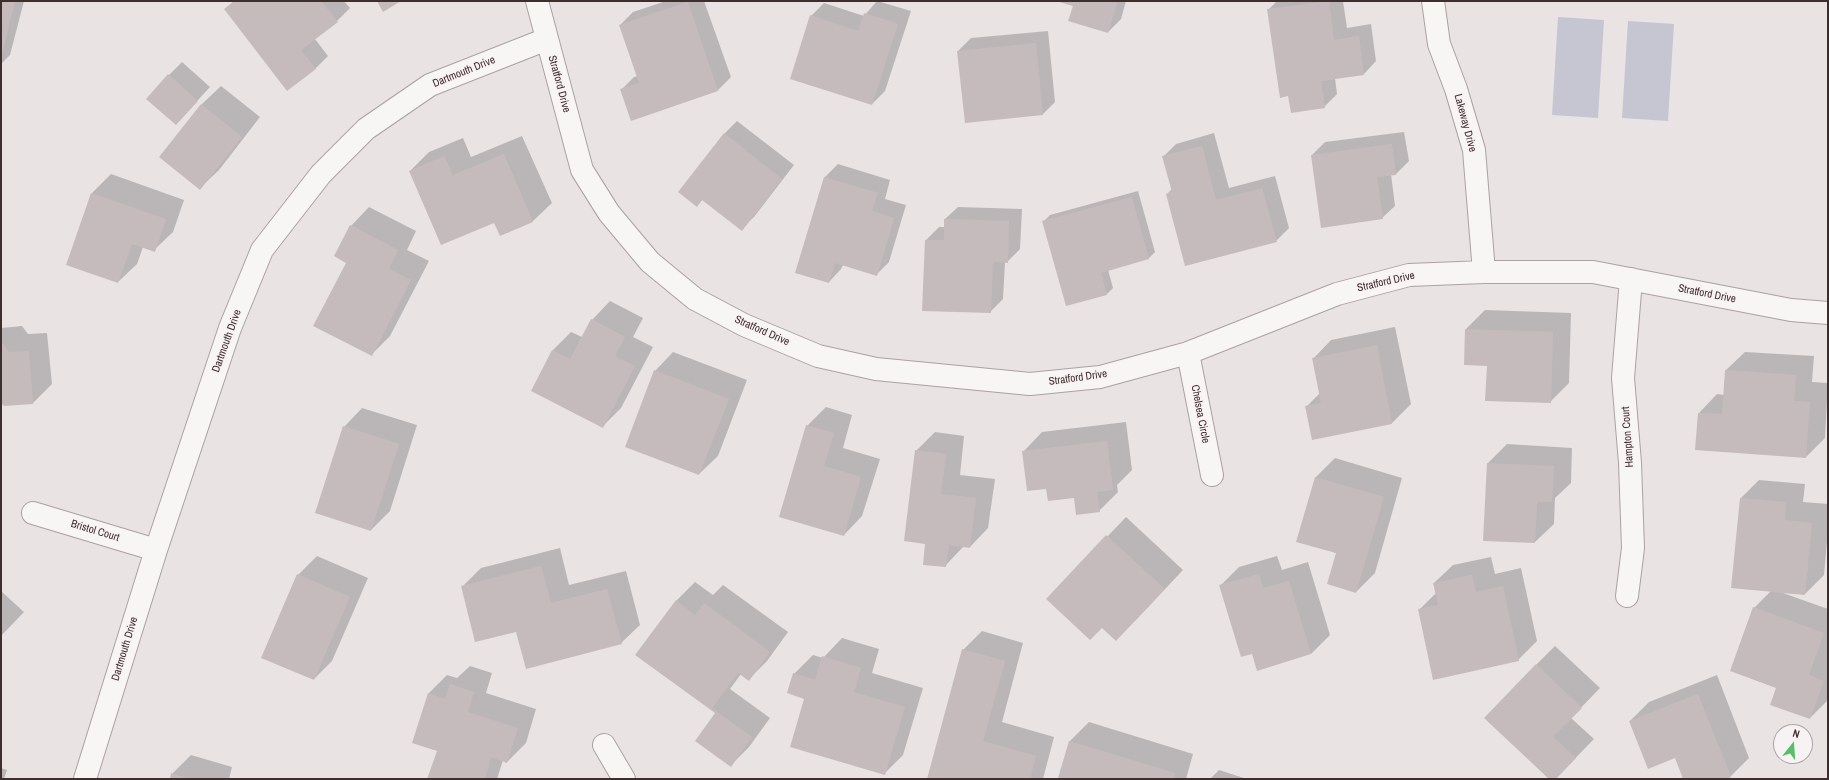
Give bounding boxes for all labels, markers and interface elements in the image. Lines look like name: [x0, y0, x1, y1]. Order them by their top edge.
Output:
street label: Dartmouth Drive: [431, 53, 497, 91]
street label: Stratford Drive: [545, 54, 573, 114]
street label: Lakeway Drive: [1451, 92, 1479, 154]
street label: Stratford Drive: [1356, 269, 1416, 295]
street label: Stratford Drive: [1677, 282, 1737, 306]
street label: Dartmouth Drive: [209, 308, 245, 374]
street label: Stratford Drive: [733, 313, 791, 349]
street label: Stratford Drive: [1048, 367, 1108, 389]
street label: Chelsea Circle: [1188, 384, 1212, 444]
street label: Hampton Court: [1619, 406, 1637, 468]
street label: Bristol Court: [69, 517, 121, 545]
street label: Dartmouth Drive: [109, 615, 141, 683]
north arrow: [1773, 724, 1813, 764]
text: N: [1791, 726, 1801, 741]

